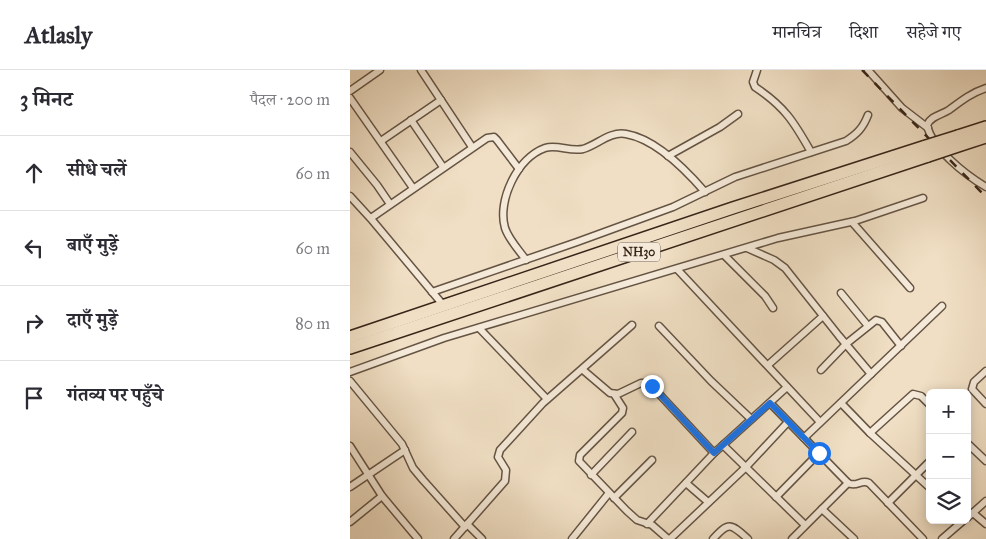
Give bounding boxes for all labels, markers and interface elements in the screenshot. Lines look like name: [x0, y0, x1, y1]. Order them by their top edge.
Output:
text: Atlasly: [25, 20, 92, 50]
text: मानचित्र: [773, 21, 821, 43]
text: दिशा: [849, 21, 878, 43]
text: सहेजे गए: [906, 21, 961, 43]
text: 3 मिनट: [20, 86, 73, 112]
text: पैदल · 200 m: [250, 90, 330, 109]
text: सीधे चलें: [67, 158, 126, 181]
icon: ahead: [20, 159, 48, 187]
text: 60 m: [296, 164, 330, 183]
text: बाएँ मुड़ें: [67, 233, 118, 256]
icon: left: [20, 234, 48, 262]
text: 60 m: [296, 239, 330, 258]
road number: NH30: [618, 242, 660, 262]
text: दाएँ मुड़ें: [67, 308, 118, 331]
icon: right: [20, 309, 48, 337]
text: 80 m: [295, 314, 330, 333]
route end: [641, 375, 664, 398]
text: गंतव्य पर पहुँचे: [67, 383, 163, 406]
icon: arrive: [20, 384, 48, 412]
map controls: [926, 389, 971, 524]
button: +: [926, 389, 971, 434]
button: −: [926, 434, 971, 479]
route start: [808, 442, 831, 465]
button: layers: [926, 479, 971, 524]

